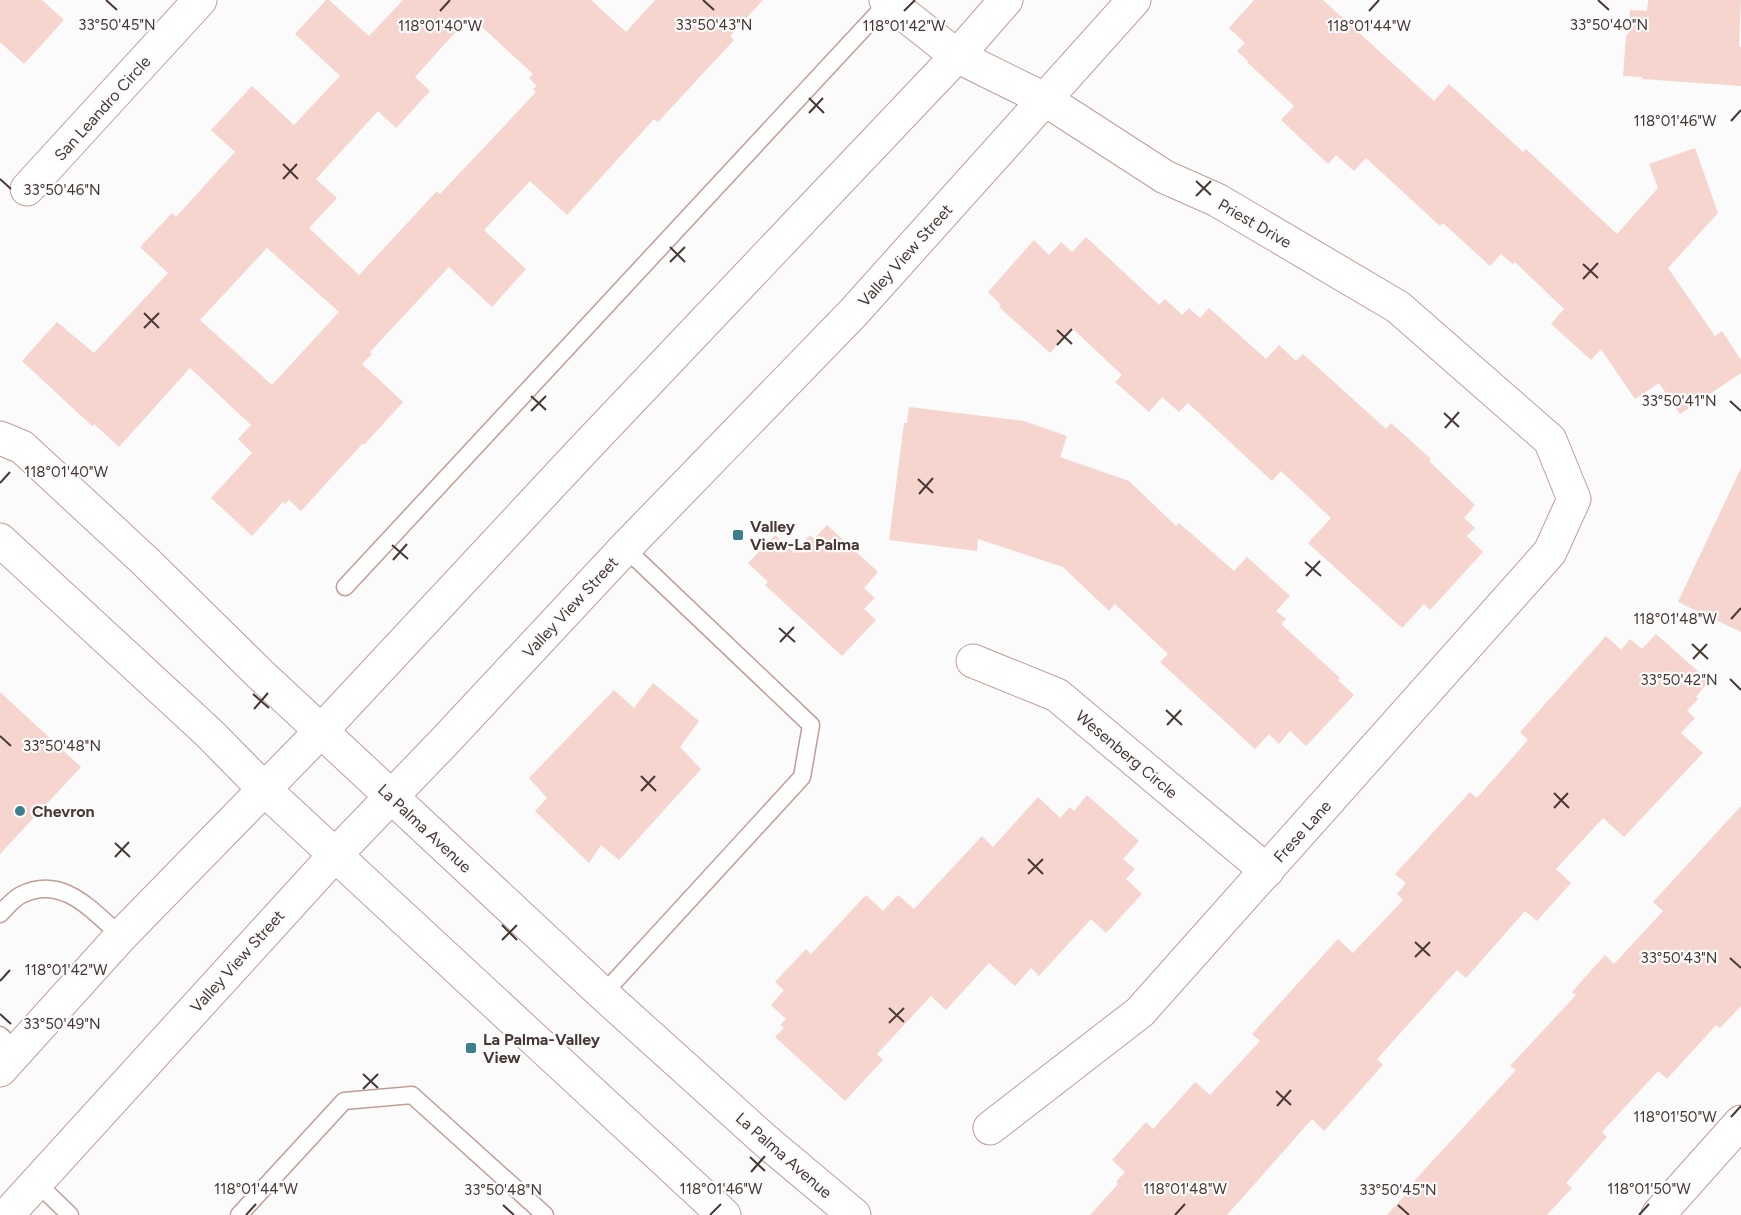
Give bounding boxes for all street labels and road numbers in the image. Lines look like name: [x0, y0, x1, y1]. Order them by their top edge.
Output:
street label: San Leandro Circle: [50, 52, 155, 165]
street label: Priest Drive: [1215, 195, 1295, 252]
street label: Valley View Street: [854, 200, 956, 310]
street label: Valley View Street: [519, 553, 622, 662]
street label: Wesenberg Circle: [1072, 706, 1182, 803]
street label: La Palma Avenue: [374, 780, 476, 877]
street label: Frese Lane: [1270, 796, 1335, 866]
street label: Valley View Street: [186, 906, 288, 1016]
street label: La Palma Avenue: [732, 1108, 836, 1202]

